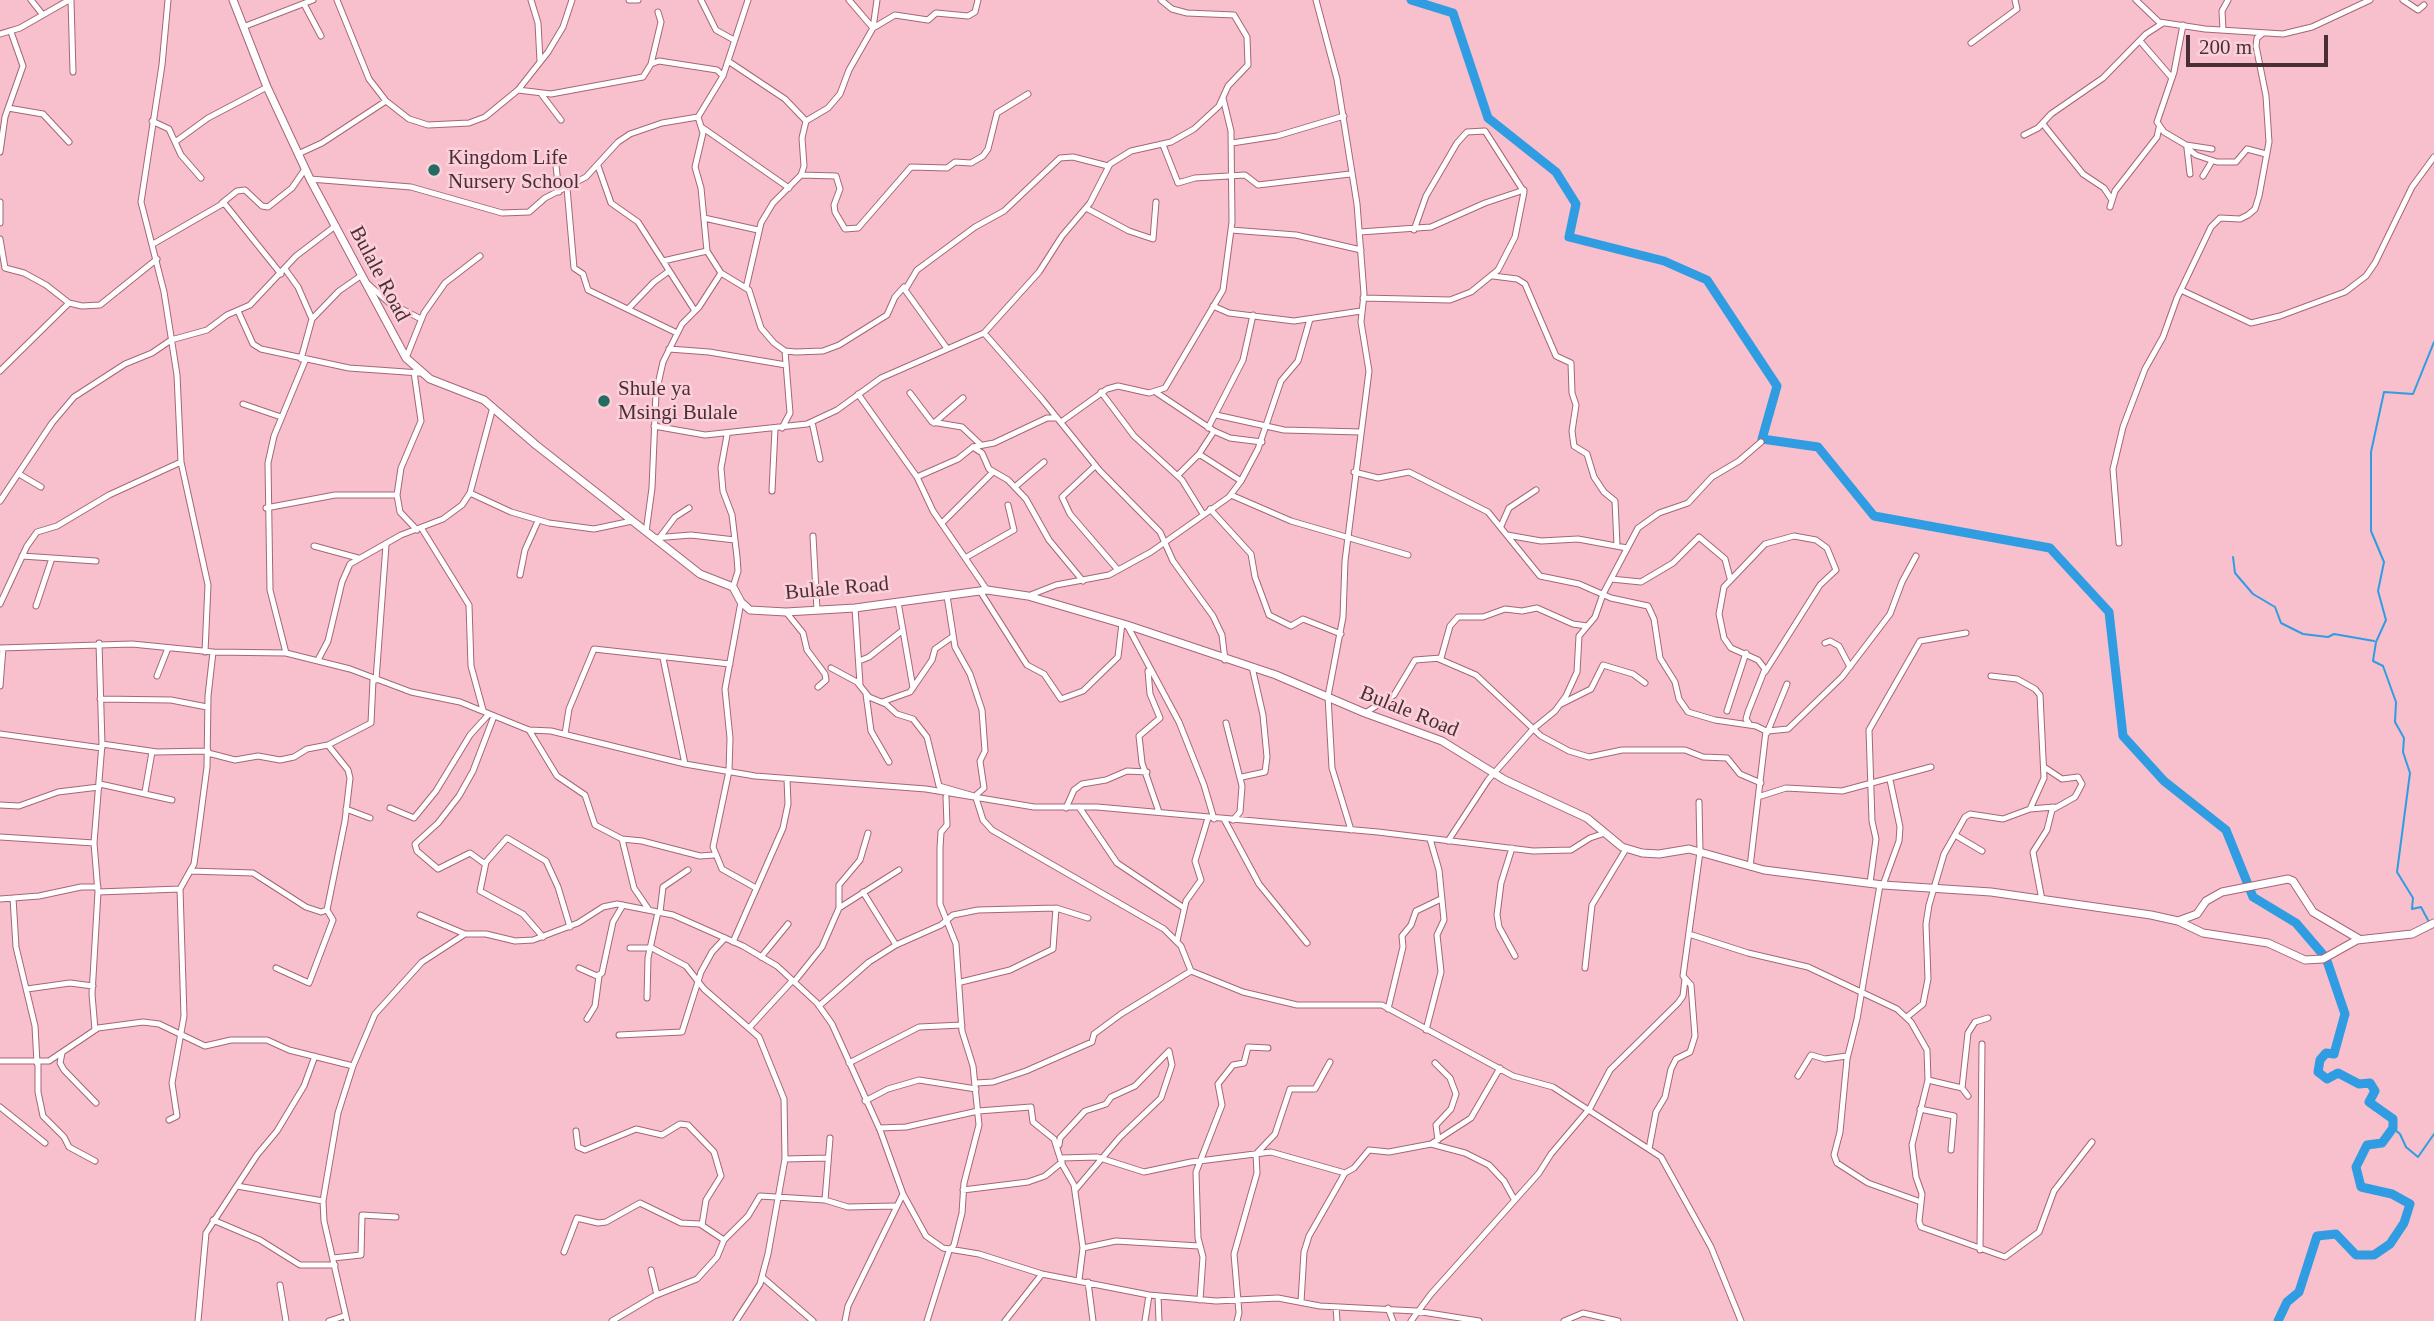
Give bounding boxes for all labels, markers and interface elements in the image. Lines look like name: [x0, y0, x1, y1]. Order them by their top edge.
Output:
scale bar: [2189, 21, 2331, 65]
text: 200 m: [2199, 35, 2252, 59]
place label: Kingdom Life Nursery School: [448, 145, 579, 195]
marker: Kingdom Life Nursery School: [426, 162, 442, 178]
street label: Bulale Road: [343, 222, 415, 326]
place label: Shule ya Msingi Bulale: [618, 376, 738, 426]
marker: Shule ya Msingi Bulale: [596, 393, 612, 409]
street label: Bulale Road: [784, 572, 890, 606]
street label: Bulale Road: [1356, 681, 1462, 743]

